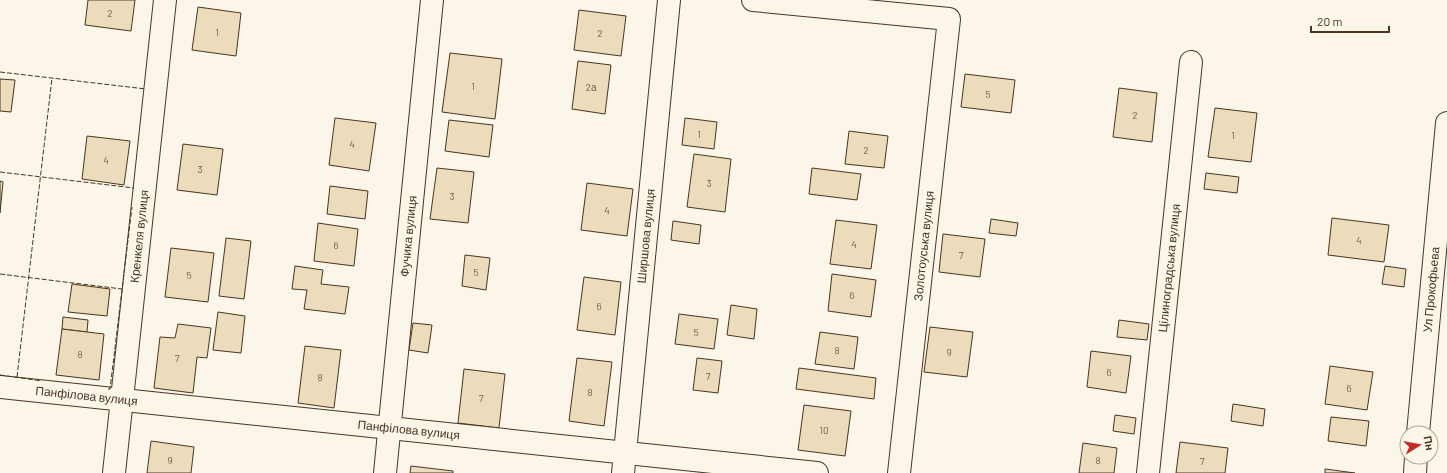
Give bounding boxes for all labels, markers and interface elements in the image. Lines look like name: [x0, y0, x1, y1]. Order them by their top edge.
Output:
house number: 2: [107, 7, 113, 19]
scale bar: [1311, 8, 1389, 34]
text: 20 m: [1317, 14, 1343, 28]
house number: 1: [215, 26, 219, 38]
house number: 2: [597, 27, 603, 39]
house number: 1: [471, 80, 475, 92]
house number: 2а: [586, 81, 597, 93]
house number: 5: [985, 88, 991, 100]
house number: 2: [1132, 109, 1138, 121]
house number: 1: [697, 128, 701, 140]
house number: 1: [1231, 129, 1235, 141]
house number: 4: [349, 138, 355, 150]
house number: 2: [863, 144, 869, 156]
house number: 4: [103, 154, 109, 166]
house number: 3: [197, 163, 203, 175]
house number: 3: [706, 177, 712, 189]
street label: Ширшова вулиця: [633, 188, 657, 284]
street label: Кренкеля вулиця: [127, 189, 151, 284]
house number: 3: [449, 190, 455, 202]
street label: Золотоуська вулиця: [910, 190, 937, 302]
street label: Фучика вулиця: [397, 195, 419, 277]
street label: Цілиноградська вулиця: [1155, 203, 1182, 333]
house number: 4: [604, 204, 610, 216]
house number: 4: [1356, 234, 1362, 246]
house number: 4: [851, 238, 857, 250]
house number: 6: [333, 239, 339, 251]
street label: Ул Прокофьева: [1419, 246, 1441, 333]
house number: 7: [959, 249, 964, 261]
house number: 5: [473, 266, 479, 278]
house number: 5: [186, 269, 192, 281]
house number: 6: [849, 289, 855, 301]
house number: 6: [596, 300, 602, 312]
house number: 5: [693, 326, 699, 338]
house number: 8: [834, 344, 840, 356]
house number: 9: [946, 346, 952, 358]
house number: 8: [77, 348, 83, 360]
house number: 7: [175, 352, 180, 364]
house number: 6: [1106, 366, 1112, 378]
house number: 7: [706, 370, 711, 382]
house number: 8: [317, 371, 323, 383]
house number: 6: [1346, 382, 1352, 394]
street label: Панфілова вулиця: [35, 383, 138, 408]
house number: 8: [587, 386, 593, 398]
house number: 7: [479, 392, 484, 404]
street label: Панфілова вулиця: [357, 417, 461, 442]
house number: 10: [819, 424, 829, 436]
north arrow: [1399, 425, 1439, 465]
text: Пн: [1422, 435, 1437, 451]
house number: 9: [167, 454, 173, 466]
house number: 8: [1095, 454, 1101, 466]
house number: 7: [1200, 455, 1205, 467]

